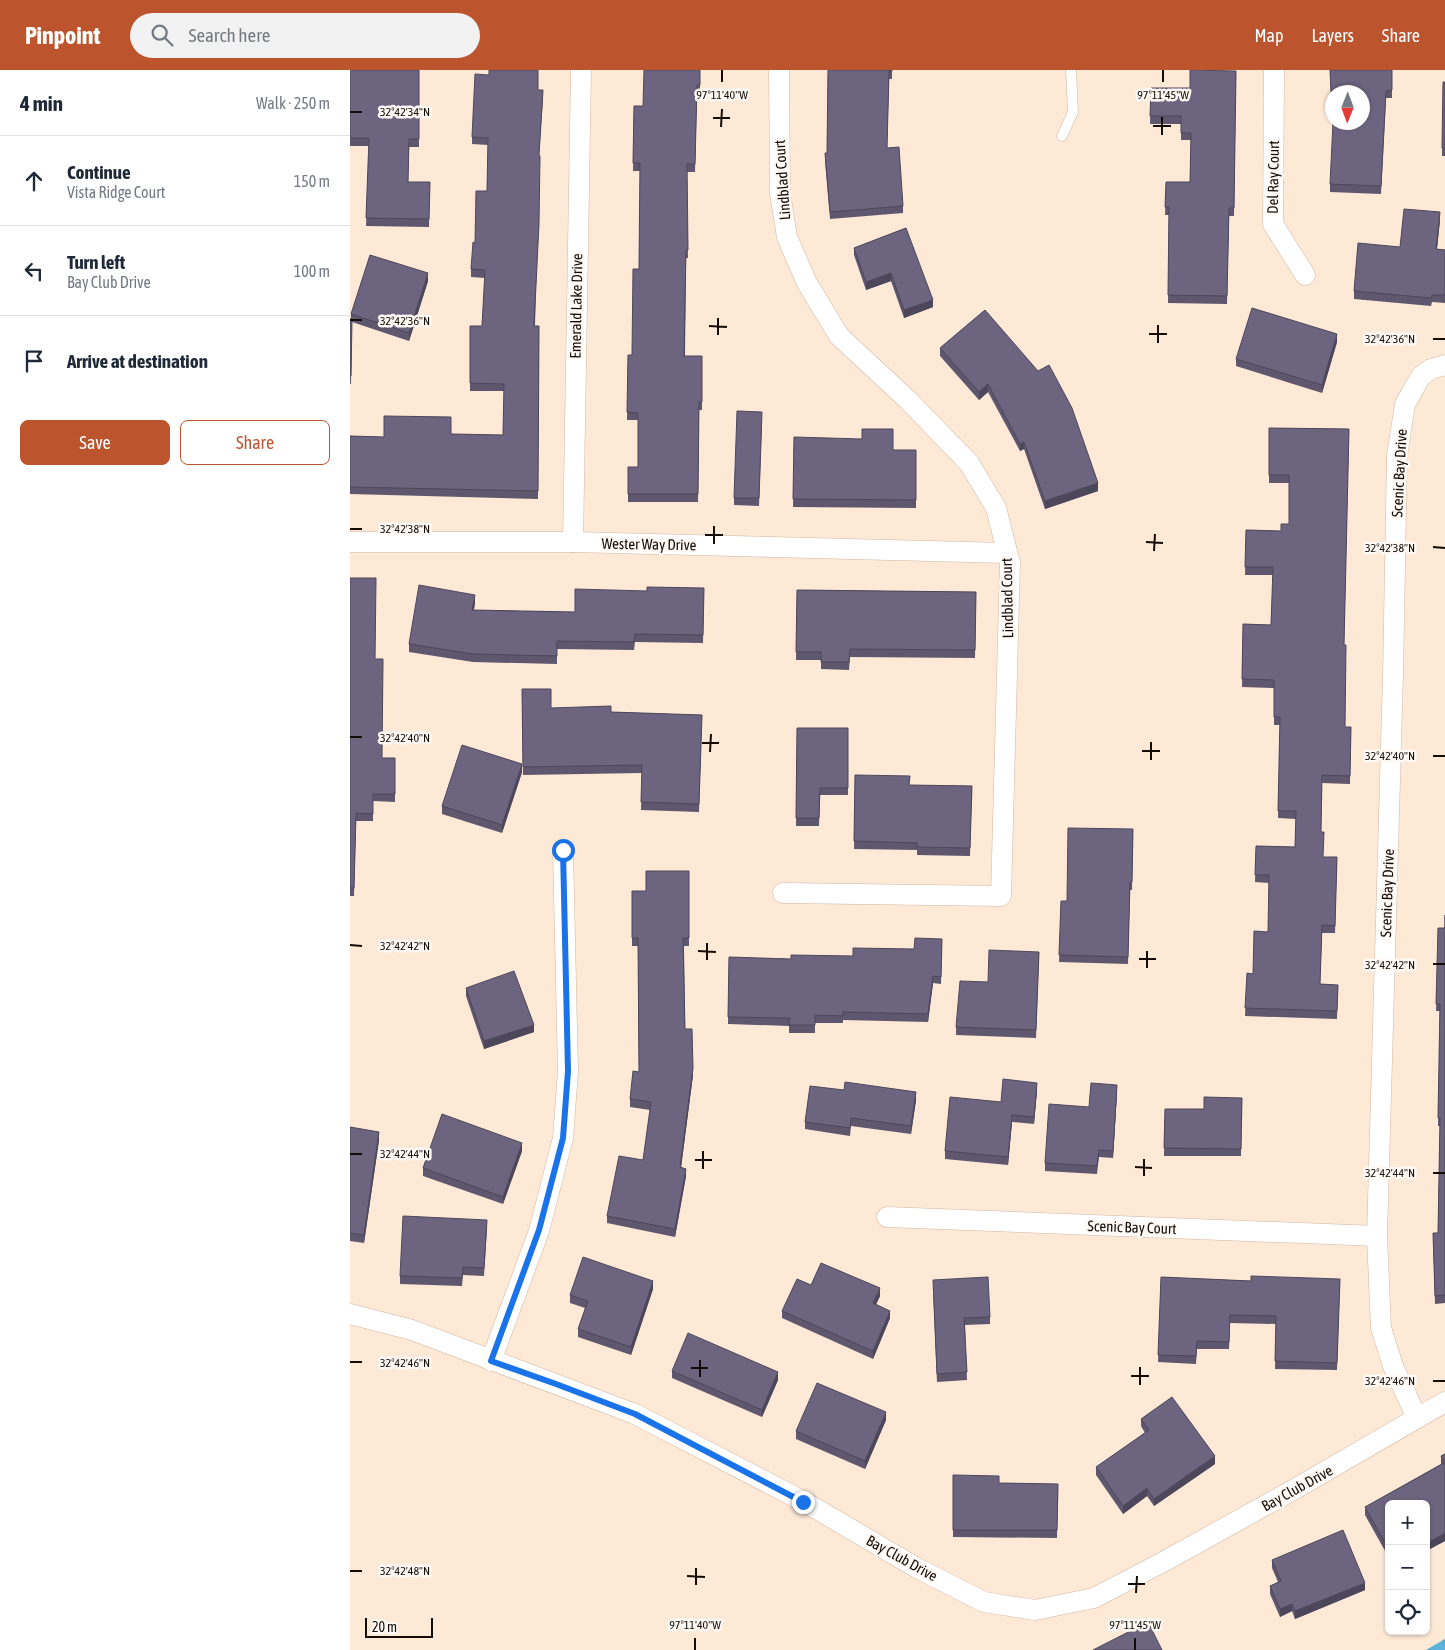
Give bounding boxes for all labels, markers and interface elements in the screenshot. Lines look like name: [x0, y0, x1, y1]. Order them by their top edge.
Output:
search box: [130, 13, 480, 58]
icon: search: [148, 21, 176, 49]
text: Pinpoint: [25, 22, 100, 49]
text: Search here: [188, 24, 270, 46]
text: Map: [1254, 25, 1283, 46]
text: Layers: [1311, 25, 1354, 46]
text: Share: [1382, 25, 1420, 46]
north arrow: [1325, 85, 1370, 130]
text: 97°11'40"W: [696, 88, 748, 102]
text: 97°11'45"W: [1137, 88, 1189, 102]
text: 4 min: [20, 91, 63, 115]
text: Walk · 250 m: [256, 94, 330, 112]
text: 32°42'34"N: [380, 105, 430, 119]
street label: Lindblad Court: [771, 139, 793, 221]
street label: Del Ray Court: [1264, 140, 1282, 214]
text: Continue: [67, 161, 131, 183]
icon: ahead: [20, 167, 48, 195]
text: 150 m: [294, 172, 330, 190]
text: Vista Ridge Court: [67, 183, 165, 201]
text: Turn left: [67, 251, 125, 273]
street label: Emerald Lake Drive: [567, 253, 585, 359]
icon: left: [20, 257, 48, 285]
text: 100 m: [294, 262, 330, 280]
text: Bay Club Drive: [67, 273, 151, 291]
text: 32°42'36"N: [380, 314, 430, 328]
text: 32°42'36"N: [1365, 332, 1415, 346]
icon: arrive: [20, 347, 48, 375]
text: Arrive at destination: [67, 350, 208, 372]
button: Save: [20, 420, 170, 465]
button: Share: [180, 420, 330, 465]
street label: Scenic Bay Drive: [1388, 428, 1410, 518]
text: 32°42'38"N: [380, 522, 430, 536]
street label: Wester Way Drive: [601, 535, 697, 553]
text: 32°42'38"N: [1365, 541, 1415, 555]
street label: Lindblad Court: [998, 558, 1016, 638]
text: 32°42'40"N: [380, 731, 430, 745]
text: 32°42'40"N: [1365, 749, 1415, 763]
route start: [552, 839, 575, 862]
street label: Scenic Bay Drive: [1377, 848, 1397, 937]
text: 32°42'42"N: [380, 939, 430, 953]
text: 32°42'42"N: [1365, 958, 1415, 972]
text: 32°42'44"N: [380, 1147, 430, 1161]
text: 32°42'44"N: [1365, 1166, 1415, 1180]
street label: Scenic Bay Court: [1087, 1217, 1177, 1237]
text: 32°42'46"N: [380, 1356, 430, 1370]
text: 32°42'46"N: [1365, 1374, 1415, 1388]
street label: Bay Club Drive: [1259, 1461, 1336, 1514]
route end: [792, 1491, 815, 1514]
map controls: [1385, 1500, 1430, 1635]
button: +: [1385, 1500, 1430, 1545]
street label: Bay Club Drive: [864, 1532, 941, 1585]
button: −: [1385, 1545, 1430, 1590]
text: 32°42'48"N: [380, 1564, 430, 1578]
button: locate: [1385, 1590, 1430, 1635]
scale bar: [365, 1615, 432, 1638]
text: 97°11'40"W: [669, 1618, 721, 1632]
text: 97°11'45"W: [1109, 1618, 1161, 1632]
text: 20 m: [372, 1619, 397, 1635]

